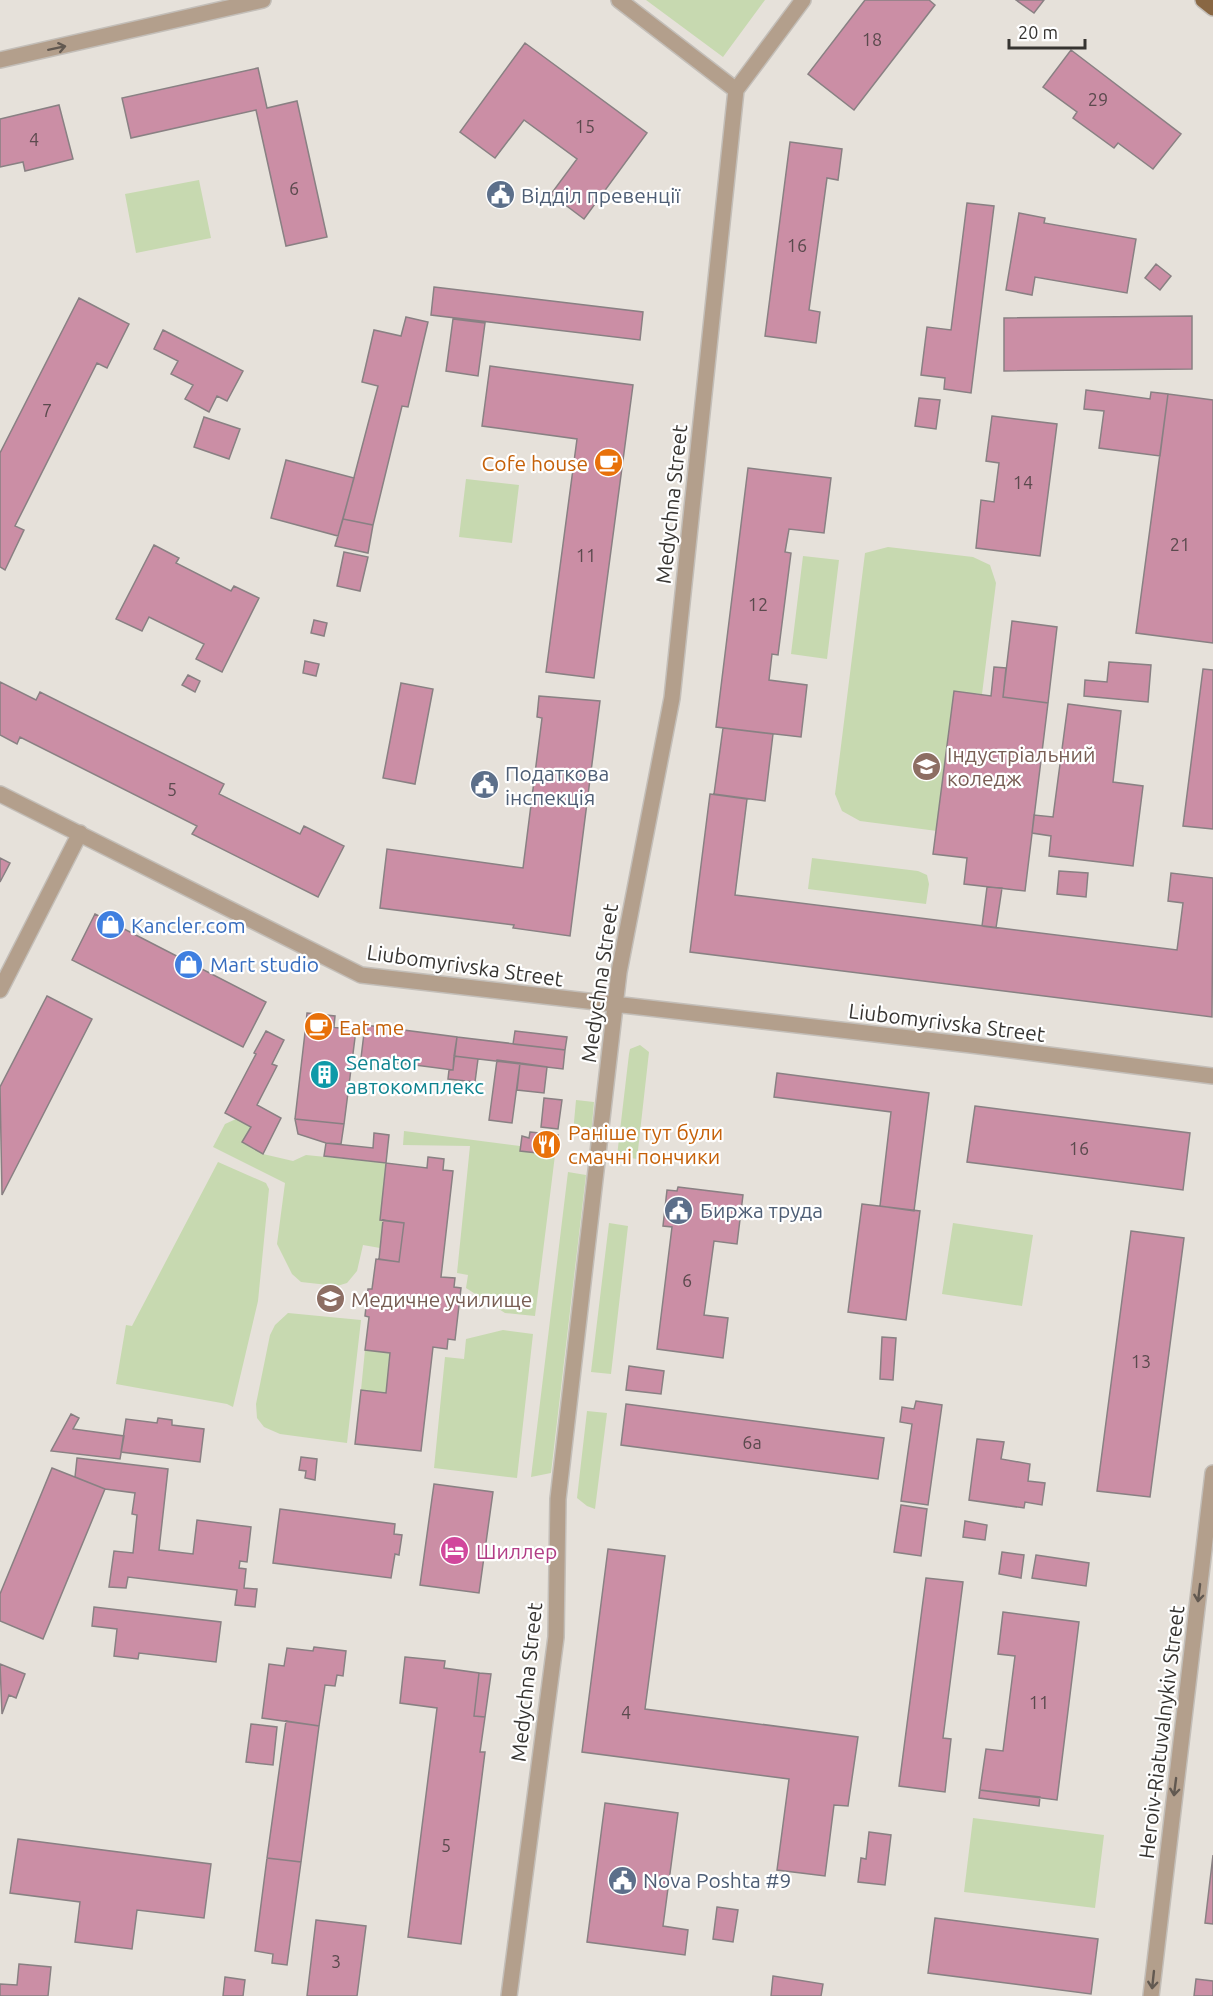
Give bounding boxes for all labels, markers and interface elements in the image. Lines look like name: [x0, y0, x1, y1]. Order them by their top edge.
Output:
scale bar: [1009, 12, 1086, 50]
text: 20 m: [1018, 22, 1058, 42]
house number: 18: [862, 29, 882, 49]
one-way arrow: [47, 42, 66, 53]
house number: 29: [1088, 89, 1108, 109]
house number: 15: [575, 116, 595, 136]
house number: 4: [29, 129, 39, 149]
house number: 6: [289, 178, 299, 198]
public building icon: Відділ превенції: [484, 179, 516, 211]
place label: Відділ превенції: [521, 183, 681, 207]
house number: 16: [787, 235, 807, 255]
house number: 7: [42, 400, 52, 420]
street label: Medychna Street: [651, 423, 691, 585]
cafe icon: Cofe house: [593, 447, 625, 479]
place label: Cofe house: [482, 451, 588, 475]
house number: 14: [1013, 472, 1033, 492]
house number: 21: [1170, 534, 1190, 554]
house number: 11: [576, 545, 596, 565]
house number: 12: [748, 594, 768, 614]
place label: Індустріальний коледж: [947, 742, 1095, 790]
school or university icon: Індустріальний коледж: [910, 750, 942, 782]
place label: Податкова інспекція: [505, 761, 609, 809]
public building icon: Податкова інспекція: [468, 769, 500, 801]
house number: 5: [167, 779, 177, 799]
street label: Medychna Street: [576, 902, 622, 1064]
shop icon: Kancler.com: [94, 909, 126, 941]
place label: Kancler.com: [131, 913, 246, 937]
street label: Liubomyrivska Street: [365, 939, 565, 991]
shop icon: Mart studio: [173, 948, 205, 980]
place label: Mart studio: [210, 952, 319, 976]
street label: Liubomyrivska Street: [847, 998, 1047, 1046]
cafe icon: Eat me: [302, 1011, 334, 1043]
place label: Eat me: [339, 1015, 404, 1039]
place label: Senator автокомплекс: [346, 1050, 484, 1098]
building icon: Senator автокомплекс: [309, 1058, 341, 1090]
place label: Раніше тут були смачні пончики: [568, 1120, 723, 1168]
restaurant icon: Раніше тут були смачні пончики: [531, 1128, 563, 1160]
house number: 16: [1069, 1138, 1089, 1158]
public building icon: Биржа труда: [663, 1194, 695, 1226]
place label: Биржа труда: [700, 1198, 823, 1222]
house number: 6: [682, 1270, 692, 1290]
school or university icon: Медичне училище: [314, 1283, 346, 1315]
place label: Медичне училище: [351, 1287, 532, 1311]
house number: 13: [1131, 1351, 1151, 1371]
house number: 6а: [742, 1432, 762, 1452]
hotel icon: Шиллер: [439, 1535, 471, 1567]
place label: Шиллер: [476, 1539, 557, 1563]
one-way arrow: [1193, 1583, 1204, 1603]
street label: Medychna Street: [506, 1601, 546, 1763]
street label: Heroiv-Riatuvalnykiv Street: [1134, 1604, 1188, 1860]
house number: 11: [1029, 1692, 1049, 1712]
house number: 4: [621, 1702, 631, 1722]
one-way arrow: [1170, 1776, 1181, 1796]
house number: 5: [441, 1835, 451, 1855]
public building icon: Nova Poshta #9: [606, 1864, 638, 1896]
place label: Nova Poshta #9: [643, 1868, 791, 1892]
house number: 3: [331, 1951, 341, 1971]
one-way arrow: [1147, 1970, 1158, 1990]

